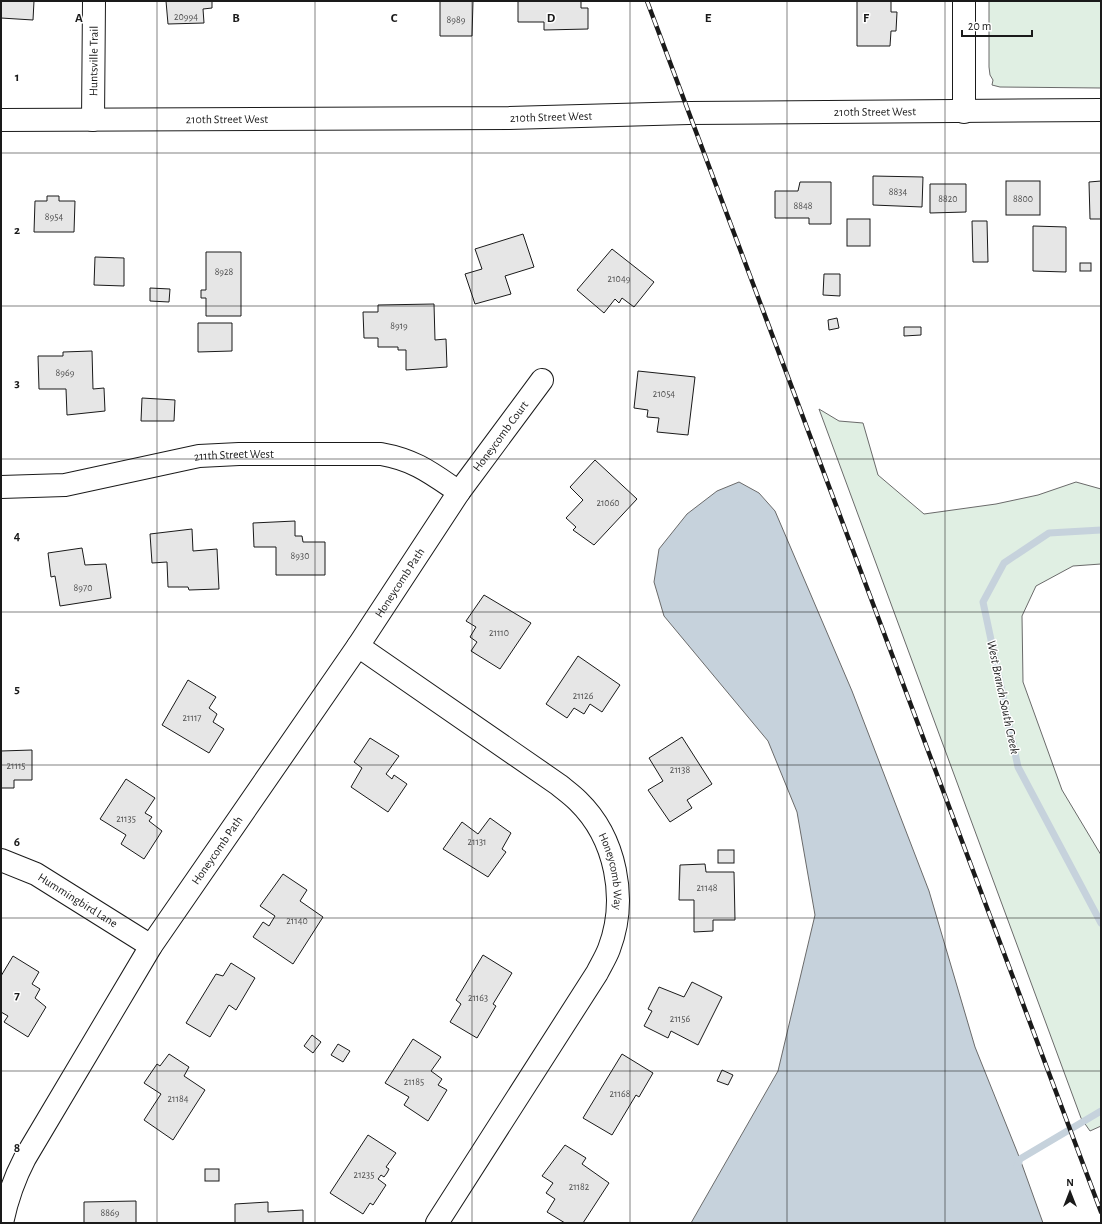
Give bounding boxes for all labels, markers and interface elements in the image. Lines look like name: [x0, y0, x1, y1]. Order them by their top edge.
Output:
text: A: [75, 12, 83, 25]
house number: 20994: [174, 12, 198, 22]
text: B: [232, 12, 240, 25]
text: C: [391, 12, 398, 25]
text: D: [547, 12, 556, 25]
text: E: [705, 12, 712, 25]
text: F: [863, 12, 870, 25]
scale bar: [962, 12, 1032, 38]
house number: 8989: [447, 15, 466, 25]
text: 20 m: [968, 20, 991, 32]
street label: Huntsville Trail: [87, 26, 100, 96]
text: 1: [15, 71, 19, 84]
street label: 210th Street West: [834, 105, 916, 118]
street label: 210th Street West: [510, 110, 592, 124]
street label: 210th Street West: [186, 113, 268, 125]
house number: 8834: [889, 187, 907, 197]
house number: 8820: [938, 194, 958, 204]
house number: 8800: [1013, 194, 1033, 204]
house number: 8848: [793, 201, 813, 211]
house number: 8954: [45, 212, 63, 222]
text: 2: [14, 224, 20, 237]
house number: 8928: [215, 267, 234, 277]
house number: 21049: [608, 274, 631, 284]
house number: 8919: [390, 321, 408, 331]
house number: 8969: [56, 368, 75, 378]
text: 3: [14, 377, 20, 390]
house number: 21054: [653, 389, 675, 399]
street label: Honeycomb Court: [471, 399, 530, 474]
street label: 211th Street West: [193, 448, 274, 463]
house number: 21060: [596, 498, 620, 508]
text: 4: [14, 530, 21, 543]
street label: Honeycomb Path: [373, 546, 427, 620]
house number: 8930: [291, 551, 309, 561]
house number: 8970: [74, 583, 92, 593]
house number: 21110: [489, 628, 509, 638]
water label: West Branch South Creek: [984, 639, 1021, 755]
text: 5: [14, 683, 20, 696]
house number: 21126: [573, 691, 594, 701]
house number: 21117: [182, 713, 202, 723]
house number: 21115: [6, 761, 26, 771]
house number: 21138: [670, 765, 690, 775]
house number: 21135: [116, 814, 136, 824]
street label: Honeycomb Path: [189, 814, 245, 887]
street label: Honeycomb Way: [596, 831, 624, 910]
text: 6: [14, 836, 20, 849]
house number: 21131: [468, 837, 487, 847]
street label: Hummingbird Lane: [36, 871, 120, 930]
house number: 21148: [697, 883, 718, 893]
house number: 21140: [286, 916, 308, 926]
text: 7: [14, 989, 20, 1002]
house number: 21163: [468, 993, 488, 1003]
house number: 21156: [670, 1014, 690, 1024]
house number: 21185: [404, 1077, 424, 1087]
house number: 21168: [610, 1089, 631, 1099]
house number: 21184: [168, 1094, 189, 1104]
text: 8: [14, 1142, 20, 1155]
house number: 21235: [354, 1170, 374, 1180]
north arrow: [1050, 1172, 1090, 1212]
text: N: [1066, 1177, 1074, 1188]
house number: 21182: [569, 1182, 590, 1192]
house number: 8869: [101, 1208, 120, 1218]

